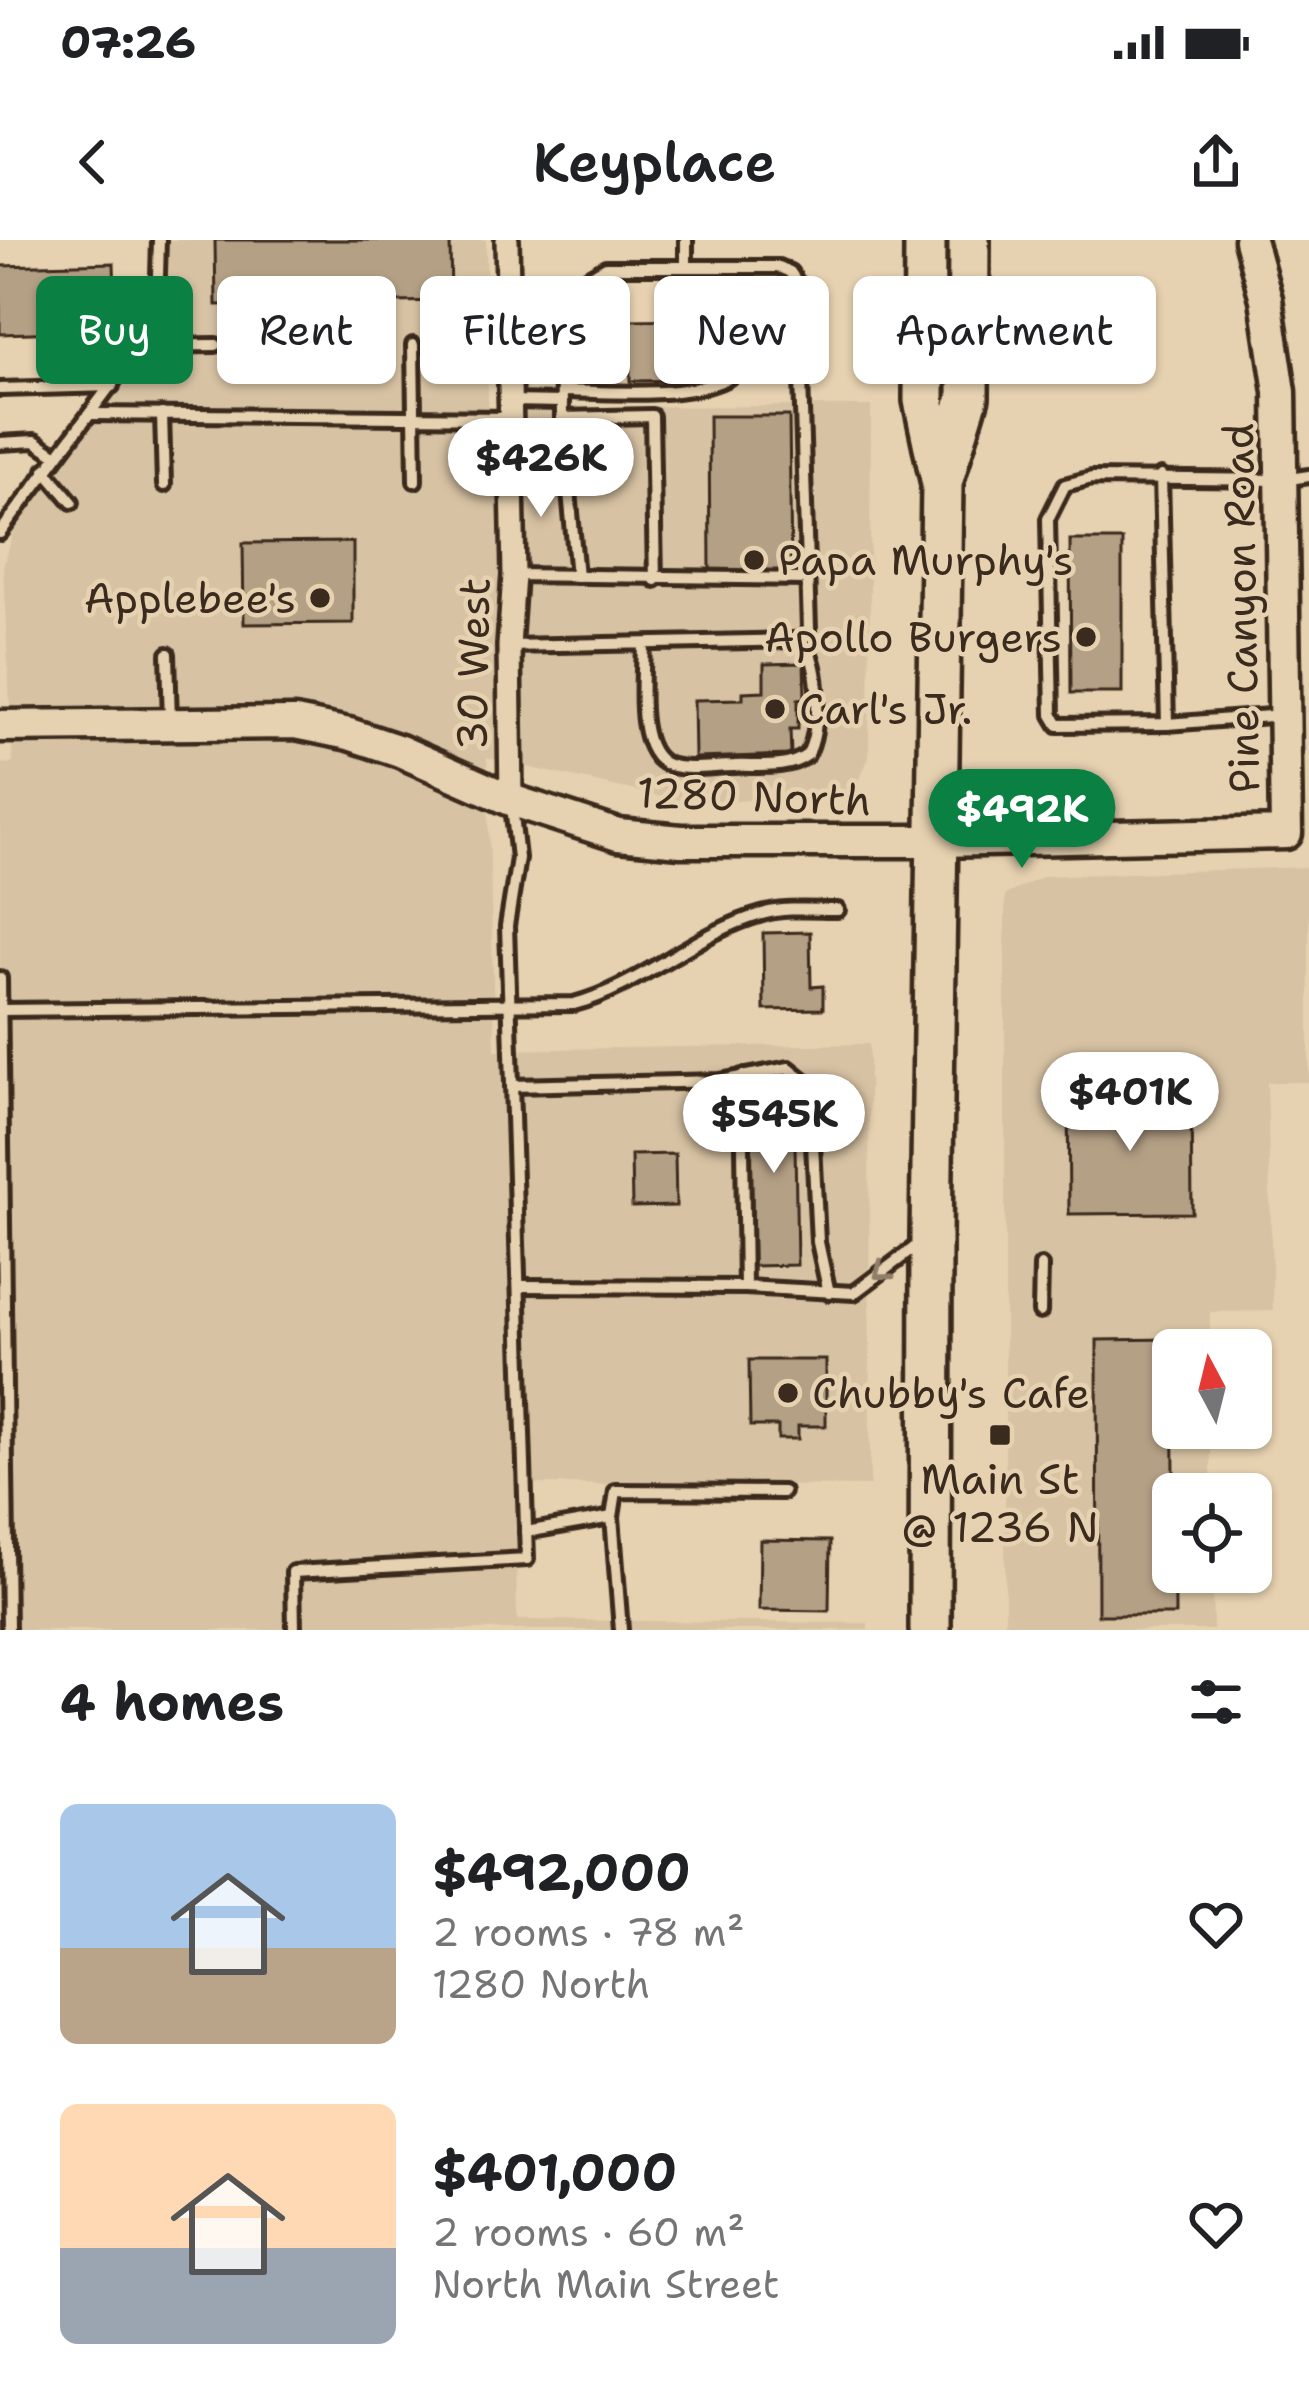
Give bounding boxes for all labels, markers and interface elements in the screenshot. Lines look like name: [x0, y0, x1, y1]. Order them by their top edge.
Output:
text: 07:26: [60, 12, 196, 72]
text: Keyplace: [533, 126, 776, 198]
icon: back: [60, 129, 126, 195]
icon: share: [1183, 129, 1249, 195]
chip: Buy: [36, 276, 193, 384]
chip: Rent: [217, 276, 396, 384]
chip: Filters: [420, 276, 630, 384]
chip: New: [654, 276, 829, 384]
chip: Apartment: [853, 276, 1156, 384]
pin: $426K: [457, 418, 625, 520]
street label: Pine Canyon Road: [1210, 422, 1272, 794]
text: $426K: [475, 431, 607, 483]
place label: Papa Murphy's: [778, 532, 1074, 588]
marker: Papa Murphy's: [741, 547, 767, 573]
place label: Applebee's: [84, 570, 296, 626]
street label: 30 West: [443, 577, 503, 751]
marker: Applebee's: [307, 585, 333, 611]
place label: Apollo Burgers: [764, 609, 1062, 665]
marker: Apollo Burgers: [1073, 624, 1099, 650]
place label: Carl's Jr.: [799, 681, 972, 737]
marker: Carl's Jr.: [762, 696, 788, 722]
street label: 1280 North: [636, 764, 872, 828]
pin: $492K: [938, 769, 1106, 871]
text: $492K: [955, 782, 1089, 834]
pin: $401K: [1046, 1052, 1214, 1154]
text: $401K: [1068, 1065, 1192, 1117]
pin: $545K: [690, 1074, 858, 1176]
text: $545K: [710, 1087, 838, 1139]
one-way arrow: [874, 1257, 896, 1279]
north arrow: [1152, 1329, 1272, 1449]
map controls: [1152, 1329, 1272, 1593]
place label: Chubby's Cafe: [812, 1365, 1090, 1421]
marker: Chubby's Cafe: [775, 1380, 801, 1406]
marker: Main St @ 1236 N: [987, 1422, 1013, 1448]
place label: Main St @ 1236 N: [901, 1451, 1099, 1555]
button: locate: [1152, 1473, 1272, 1593]
text: 4 homes: [60, 1668, 284, 1736]
icon: filters: [1183, 1669, 1249, 1735]
text: $492,000: [432, 1838, 691, 1906]
icon: home: [156, 1852, 300, 1996]
icon: heart: [1183, 1891, 1249, 1957]
text: 2 rooms · 78 m²: [432, 1906, 744, 1958]
text: 1280 North: [432, 1958, 650, 2010]
text: $401,000: [432, 2138, 677, 2206]
icon: home: [156, 2152, 300, 2296]
icon: heart: [1183, 2191, 1249, 2257]
text: 2 rooms · 60 m²: [432, 2206, 745, 2258]
text: North Main Street: [432, 2258, 780, 2310]

